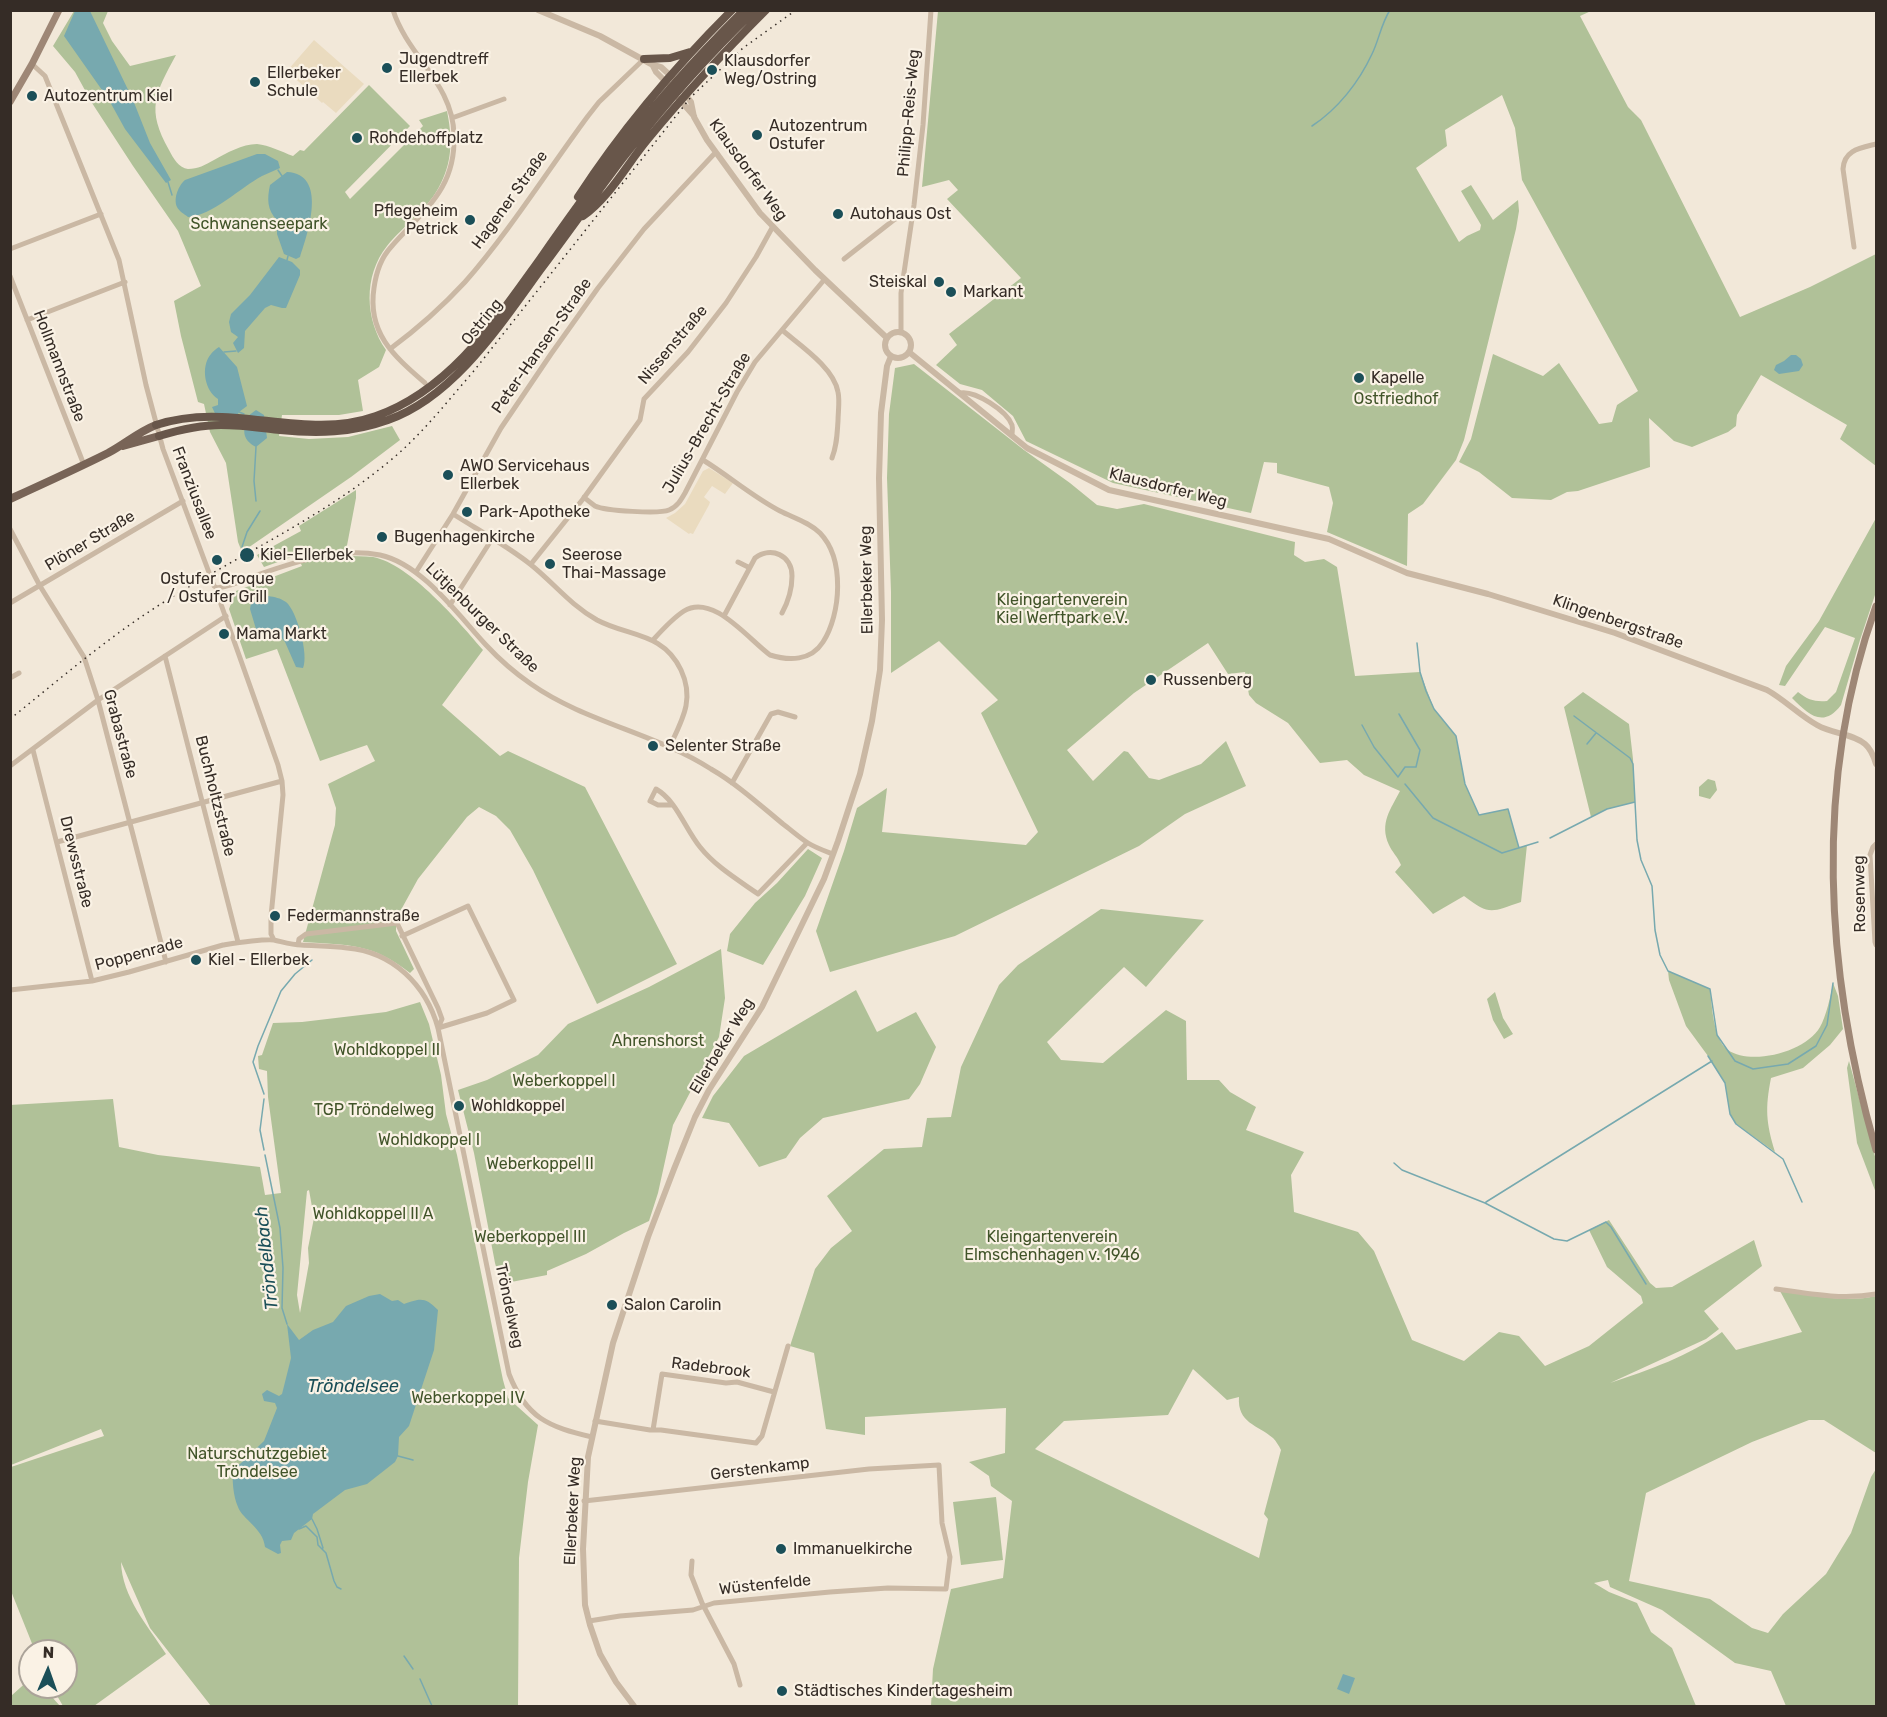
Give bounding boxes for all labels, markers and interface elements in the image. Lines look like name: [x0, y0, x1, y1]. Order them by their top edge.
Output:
street label: Philipp-Reis-Weg: [894, 48, 924, 178]
place label: Jugendtreff Ellerbek: [399, 49, 489, 87]
place label: Klausdorfer Weg/Ostring: [724, 51, 817, 89]
marker: Jugendtreff Ellerbek: [380, 61, 394, 75]
place label: Ellerbeker Schule: [267, 63, 341, 101]
marker: Klausdorfer Weg/Ostring: [705, 63, 719, 77]
marker: Ellerbeker Schule: [248, 75, 262, 89]
place label: Autozentrum Kiel: [44, 86, 173, 106]
marker: Autozentrum Kiel: [25, 89, 39, 103]
street label: Klausdorfer Weg: [705, 115, 791, 225]
place label: Autozentrum Ostufer: [769, 116, 867, 154]
place label: Rohdehoffplatz: [369, 128, 483, 148]
marker: Autozentrum Ostufer: [750, 128, 764, 142]
marker: Rohdehoffplatz: [350, 131, 364, 145]
street label: Hagener Straße: [468, 147, 552, 253]
place label: Pflegeheim Petrick: [374, 201, 458, 239]
place label: Autohaus Ost: [850, 204, 951, 224]
marker: Autohaus Ost: [831, 207, 845, 221]
marker: Pflegeheim Petrick: [463, 213, 477, 227]
park label: Schwanenseepark: [191, 214, 327, 234]
place label: Steiskal: [869, 272, 927, 292]
street label: Peter-Hansen-Straße: [488, 275, 596, 417]
marker: Steiskal: [932, 275, 946, 289]
place label: Markant: [963, 282, 1023, 302]
marker: Markant: [944, 285, 958, 299]
street label: Ostring: [457, 295, 507, 349]
street label: Nissenstraße: [634, 301, 712, 389]
street label: Hollmannstraße: [29, 307, 89, 425]
street label: Julius-Brecht-Straße: [659, 349, 755, 497]
place label: Kapelle: [1371, 368, 1425, 388]
marker: Kapelle: [1352, 371, 1366, 385]
park label: Ostfriedhof: [1354, 389, 1438, 409]
street label: Franziusallee: [167, 444, 221, 542]
place label: AWO Servicehaus Ellerbek: [460, 456, 590, 494]
street label: Klausdorfer Weg: [1107, 464, 1229, 512]
marker: AWO Servicehaus Ellerbek: [441, 468, 455, 482]
place label: Park-Apotheke: [479, 502, 590, 522]
marker: Park-Apotheke: [460, 505, 474, 519]
street label: Plöner Straße: [42, 507, 138, 575]
street label: Ellerbeker Weg: [856, 525, 878, 635]
place label: Bugenhagenkirche: [394, 527, 535, 547]
marker: Bugenhagenkirche: [375, 530, 389, 544]
place label: Kiel-Ellerbek: [260, 545, 353, 565]
place label: Seerose Thai-Massage: [562, 545, 666, 583]
marker: Kiel-Ellerbek: [238, 546, 256, 564]
marker: Ostufer Croque / Ostufer Grill: [210, 553, 224, 567]
marker: Seerose Thai-Massage: [543, 557, 557, 571]
street label: Lütjenburger Straße: [421, 559, 543, 677]
place label: Ostufer Croque / Ostufer Grill: [160, 569, 274, 607]
park label: Kleingartenverein Kiel Werftpark e.V.: [996, 590, 1128, 628]
street label: Klingenbergstraße: [1550, 591, 1686, 653]
place label: Mama Markt: [236, 624, 327, 644]
marker: Mama Markt: [217, 627, 231, 641]
place label: Russenberg: [1163, 670, 1252, 690]
marker: Russenberg: [1144, 673, 1158, 687]
street label: Grabastraße: [99, 687, 141, 781]
street label: Buchholtzstraße: [191, 734, 239, 858]
place label: Selenter Straße: [665, 736, 781, 756]
marker: Selenter Straße: [646, 739, 660, 753]
street label: Drewsstraße: [55, 814, 97, 910]
street label: Rosenweg: [1850, 855, 1870, 933]
place label: Federmannstraße: [287, 906, 420, 926]
marker: Federmannstraße: [268, 909, 282, 923]
street label: Poppenrade: [93, 933, 185, 975]
place label: Kiel - Ellerbek: [208, 950, 309, 970]
marker: Kiel - Ellerbek: [189, 953, 203, 967]
street label: Ellerbeker Weg: [686, 994, 758, 1098]
park label: Ahrenshorst: [612, 1031, 704, 1051]
park label: Wohldkoppel II: [334, 1040, 440, 1060]
park label: Weberkoppel I: [512, 1071, 616, 1091]
place label: Wohldkoppel: [471, 1096, 565, 1116]
marker: Wohldkoppel: [452, 1099, 466, 1113]
park label: TGP Tröndelweg: [314, 1100, 434, 1120]
park label: Wohldkoppel I: [378, 1130, 480, 1150]
park label: Weberkoppel II: [486, 1154, 594, 1174]
park label: Wohldkoppel II A: [312, 1204, 434, 1224]
water label: Tröndelbach: [251, 1205, 283, 1311]
park label: Weberkoppel III: [474, 1227, 586, 1247]
park label: Kleingartenverein Elmschenhagen v. 1946: [964, 1227, 1140, 1265]
street label: Tröndelweg: [491, 1262, 527, 1350]
place label: Salon Carolin: [624, 1295, 722, 1315]
marker: Salon Carolin: [605, 1298, 619, 1312]
street label: Radebrook: [670, 1354, 752, 1382]
water label: Tröndelsee: [307, 1376, 399, 1398]
park label: Weberkoppel IV: [411, 1388, 525, 1408]
park label: Naturschutzgebiet Tröndelsee: [187, 1444, 327, 1482]
street label: Gerstenkamp: [709, 1453, 811, 1485]
street label: Ellerbeker Weg: [561, 1456, 585, 1566]
place label: Immanuelkirche: [793, 1539, 912, 1559]
marker: Immanuelkirche: [774, 1542, 788, 1556]
street label: Wüstenfelde: [718, 1571, 812, 1599]
north arrow: [18, 1639, 78, 1699]
text: N: [42, 1643, 55, 1662]
place label: Städtisches Kindertagesheim: [794, 1681, 1013, 1701]
marker: Städtisches Kindertagesheim: [775, 1684, 789, 1698]

